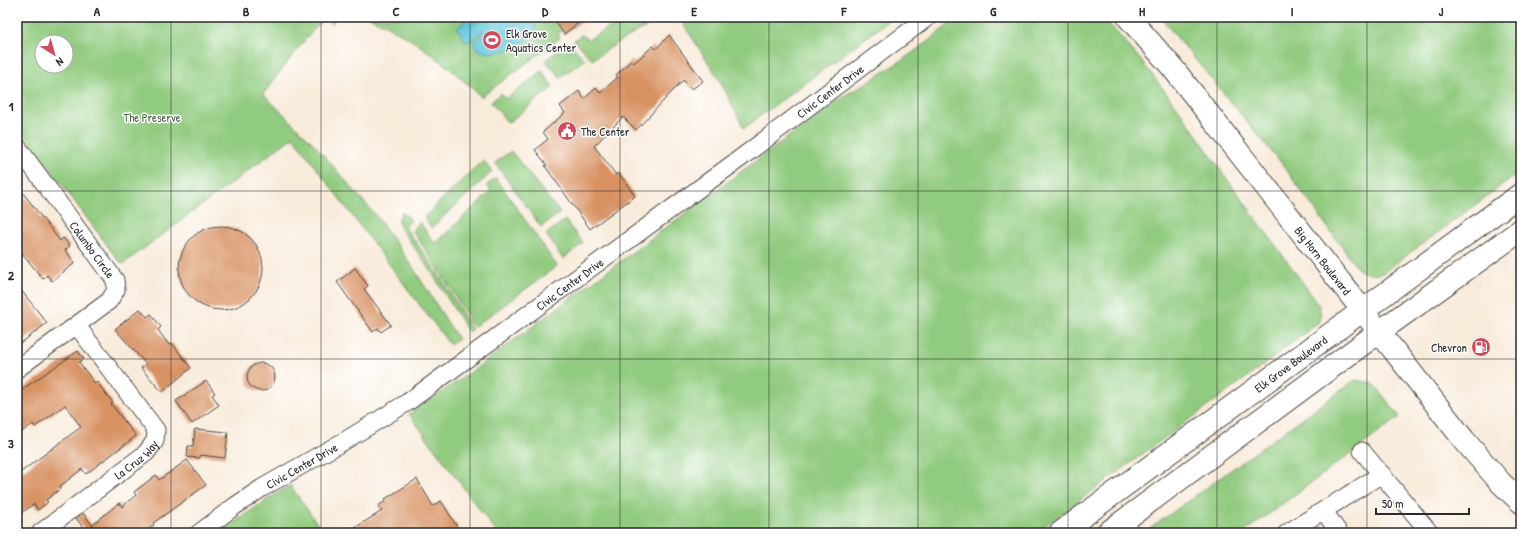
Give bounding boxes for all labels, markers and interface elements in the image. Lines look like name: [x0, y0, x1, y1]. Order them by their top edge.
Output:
text: A: [94, 2, 101, 20]
text: B: [243, 2, 250, 20]
text: C: [392, 2, 400, 20]
text: D: [542, 2, 549, 20]
text: E: [691, 2, 697, 20]
text: F: [841, 2, 848, 20]
text: G: [990, 2, 997, 20]
text: H: [1139, 2, 1145, 20]
text: I: [1290, 2, 1294, 20]
text: J: [1439, 2, 1444, 20]
place label: Elk Grove Aquatics Center: [506, 25, 576, 56]
sports icon: Elk Grove Aquatics Center: [481, 29, 503, 51]
north arrow: [34, 34, 74, 74]
text: N: [53, 55, 67, 69]
street label: Civic Center Drive: [793, 60, 867, 122]
text: 1: [9, 97, 14, 115]
park label: The Preserve: [124, 109, 181, 126]
public building icon: The Center: [556, 120, 578, 142]
place label: The Center: [581, 123, 630, 140]
street label: Columbo Circle: [66, 217, 119, 281]
street label: Big Horn Boulevard: [1291, 222, 1356, 298]
street label: Civic Center Drive: [532, 253, 607, 314]
text: 2: [8, 266, 15, 284]
street label: Elk Grove Boulevard: [1251, 331, 1331, 396]
fuel station icon: Chevron: [1470, 336, 1492, 358]
place label: Chevron: [1431, 339, 1467, 356]
text: 3: [8, 434, 14, 452]
street label: La Cruz Way: [110, 436, 162, 483]
street label: Civic Center Drive: [263, 438, 341, 493]
scale bar: [1376, 490, 1469, 516]
text: 50 m: [1382, 495, 1403, 512]

